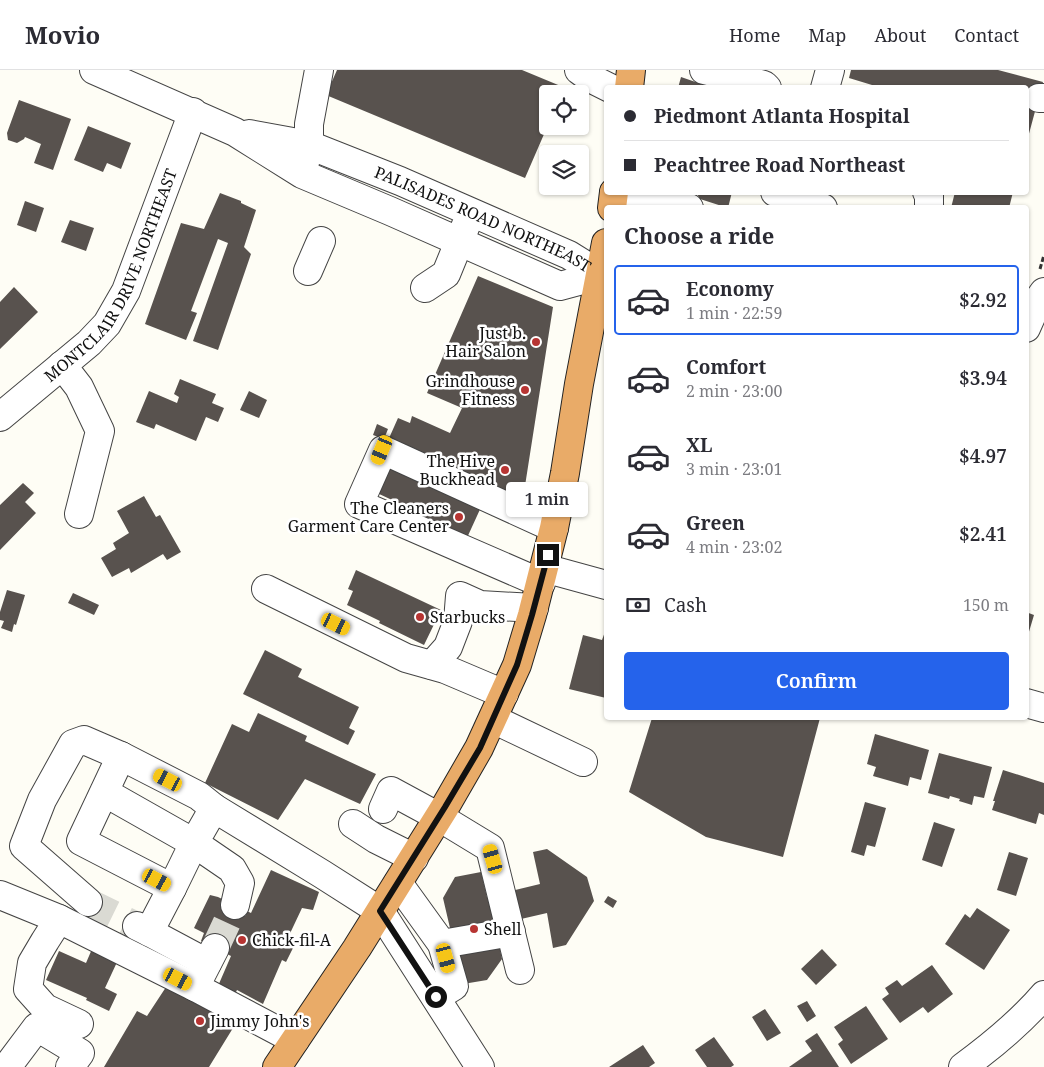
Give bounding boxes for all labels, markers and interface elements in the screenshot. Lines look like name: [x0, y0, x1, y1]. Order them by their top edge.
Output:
text: Movio: [25, 18, 100, 51]
text: Home: [729, 23, 780, 47]
text: Map: [808, 23, 846, 47]
text: About: [874, 23, 926, 47]
text: Contact: [954, 23, 1019, 47]
map controls: [539, 85, 589, 195]
button: locate: [539, 85, 589, 135]
text: Piedmont Atlanta Hospital: [654, 103, 910, 129]
button: layers: [539, 145, 589, 195]
text: Peachtree Road Northeast: [654, 152, 905, 178]
street label: PALISADES ROAD NORTHEAST: [371, 161, 596, 277]
street label: MONTCLAIR DRIVE NORTHEAST: [39, 165, 182, 387]
text: Choose a ride: [624, 220, 774, 250]
text: Economy: [686, 276, 774, 302]
icon: car: [626, 278, 671, 323]
text: $2.92: [959, 287, 1007, 313]
text: 1 min · 22:59: [686, 302, 782, 324]
place label: Just b. Hair Salon: [445, 322, 526, 362]
marker: Just b. Hair Salon: [530, 336, 542, 348]
text: Comfort: [686, 354, 766, 380]
icon: car: [626, 356, 671, 401]
text: $3.94: [959, 365, 1007, 391]
place label: Grindhouse Fitness: [425, 370, 515, 410]
text: 2 min · 23:00: [686, 380, 782, 402]
marker: Grindhouse Fitness: [519, 384, 531, 396]
text: XL: [686, 432, 712, 458]
car: [369, 433, 394, 467]
icon: car: [626, 434, 671, 479]
text: $4.97: [959, 443, 1007, 469]
place label: The Hive Buckhead: [420, 450, 495, 490]
text: 3 min · 23:01: [686, 458, 782, 480]
marker: The Hive Buckhead: [499, 464, 511, 476]
callout: 1 min: [507, 482, 589, 518]
text: 1 min: [525, 488, 569, 510]
place label: The Cleaners Garment Care Center: [288, 497, 449, 537]
text: Green: [686, 510, 745, 536]
marker: The Cleaners Garment Care Center: [453, 511, 465, 523]
icon: car: [626, 512, 671, 557]
text: $2.41: [959, 521, 1007, 547]
text: 4 min · 23:02: [686, 536, 782, 558]
route end: [537, 544, 559, 566]
icon: cash: [624, 591, 652, 619]
text: Cash: [664, 592, 707, 618]
text: 150 m: [963, 594, 1009, 616]
place label: Starbucks: [430, 606, 505, 628]
car: [319, 611, 352, 637]
marker: Starbucks: [414, 611, 426, 623]
button: Confirm: [624, 652, 1009, 710]
car: [151, 767, 184, 793]
car: [481, 843, 504, 875]
car: [140, 866, 173, 894]
place label: Shell: [484, 918, 521, 940]
marker: Shell: [468, 923, 480, 935]
place label: Chick-fil-A: [252, 929, 332, 951]
marker: Chick-fil-A: [236, 934, 248, 946]
car: [434, 942, 457, 974]
car: [161, 966, 194, 992]
route start: [425, 986, 447, 1008]
place label: Jimmy John's: [209, 1010, 309, 1032]
marker: Jimmy John's: [194, 1015, 206, 1027]

